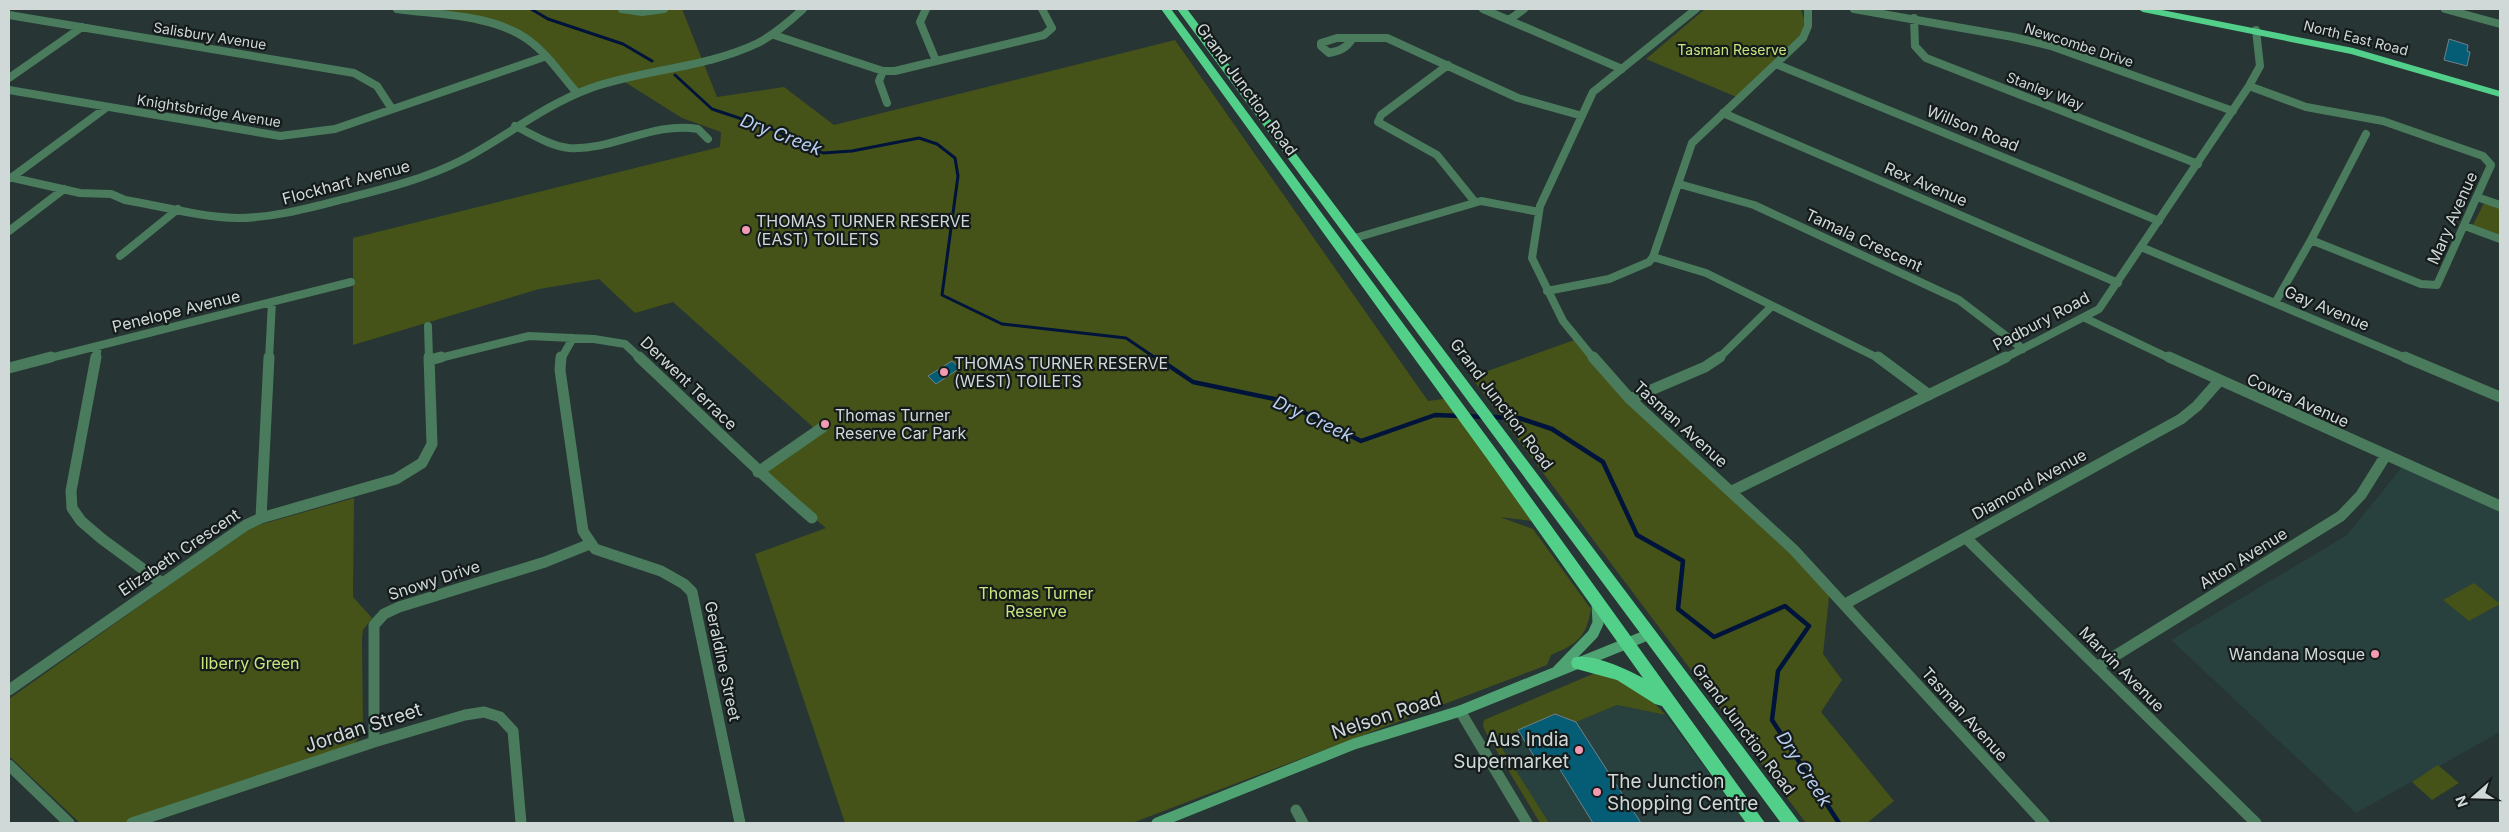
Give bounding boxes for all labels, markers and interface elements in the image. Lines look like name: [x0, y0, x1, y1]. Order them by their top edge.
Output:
street label: North East Road: [2302, 16, 2410, 59]
street label: Salisbury Avenue: [152, 18, 268, 53]
street label: Grand Junction Road: [1192, 19, 1302, 159]
street label: Newcombe Drive: [2022, 19, 2136, 70]
park label: Tasman Reserve: [1677, 41, 1787, 58]
street label: Stanley Way: [2004, 68, 2086, 113]
street label: Knightsbridge Avenue: [136, 91, 282, 130]
street label: Willson Road: [1924, 100, 2022, 156]
water label: Dry Creek: [738, 109, 826, 160]
street label: Flockhart Avenue: [280, 155, 412, 209]
street label: Rex Avenue: [1881, 158, 1971, 210]
street label: Mary Avenue: [2423, 169, 2481, 267]
street label: Tamala Crescent: [1802, 204, 1926, 276]
place label: THOMAS TURNER RESERVE (EAST) TOILETS: [756, 211, 970, 249]
marker: THOMAS TURNER RESERVE (EAST) TOILETS: [740, 224, 752, 236]
street label: Gay Avenue: [2281, 281, 2373, 335]
street label: Penelope Avenue: [110, 285, 242, 337]
street label: Padbury Road: [1989, 287, 2093, 355]
street label: Derwent Terrace: [637, 332, 741, 434]
street label: Grand Junction Road: [1446, 334, 1558, 474]
place label: THOMAS TURNER RESERVE (WEST) TOILETS: [954, 353, 1168, 391]
marker: THOMAS TURNER RESERVE (WEST) TOILETS: [938, 366, 950, 378]
street label: Cowra Avenue: [2244, 369, 2352, 431]
street label: Tasman Avenue: [1630, 377, 1732, 471]
water label: Dry Creek: [1270, 391, 1357, 447]
place label: Thomas Turner Reserve Car Park: [835, 405, 967, 443]
marker: Thomas Turner Reserve Car Park: [819, 418, 831, 430]
street label: Diamond Avenue: [1968, 444, 2090, 524]
street label: Elizabeth Crescent: [115, 504, 243, 600]
street label: Alton Avenue: [2195, 523, 2291, 593]
street label: Snowy Drive: [386, 556, 482, 604]
park label: Thomas Turner Reserve: [978, 583, 1094, 621]
street label: Geraldine Street: [701, 599, 745, 723]
street label: Marvin Avenue: [2075, 622, 2169, 716]
place label: Wandana Mosque: [2229, 644, 2365, 664]
marker: Wandana Mosque: [2369, 648, 2381, 660]
park label: Ilberry Green: [200, 653, 300, 673]
street label: Grand Junction Road: [1688, 659, 1800, 799]
street label: Tasman Avenue: [1918, 663, 2012, 765]
street label: Nelson Road: [1328, 687, 1444, 744]
street label: Jordan Street: [302, 698, 425, 757]
water label: Dry Creek: [1772, 727, 1837, 811]
place label: Aus India Supermarket: [1453, 728, 1569, 773]
marker: Aus India Supermarket: [1573, 744, 1585, 756]
place label: The Junction Shopping Centre: [1607, 770, 1758, 815]
north arrow: [2449, 772, 2499, 822]
marker: The Junction Shopping Centre: [1591, 786, 1603, 798]
text: N: [2452, 794, 2471, 810]

